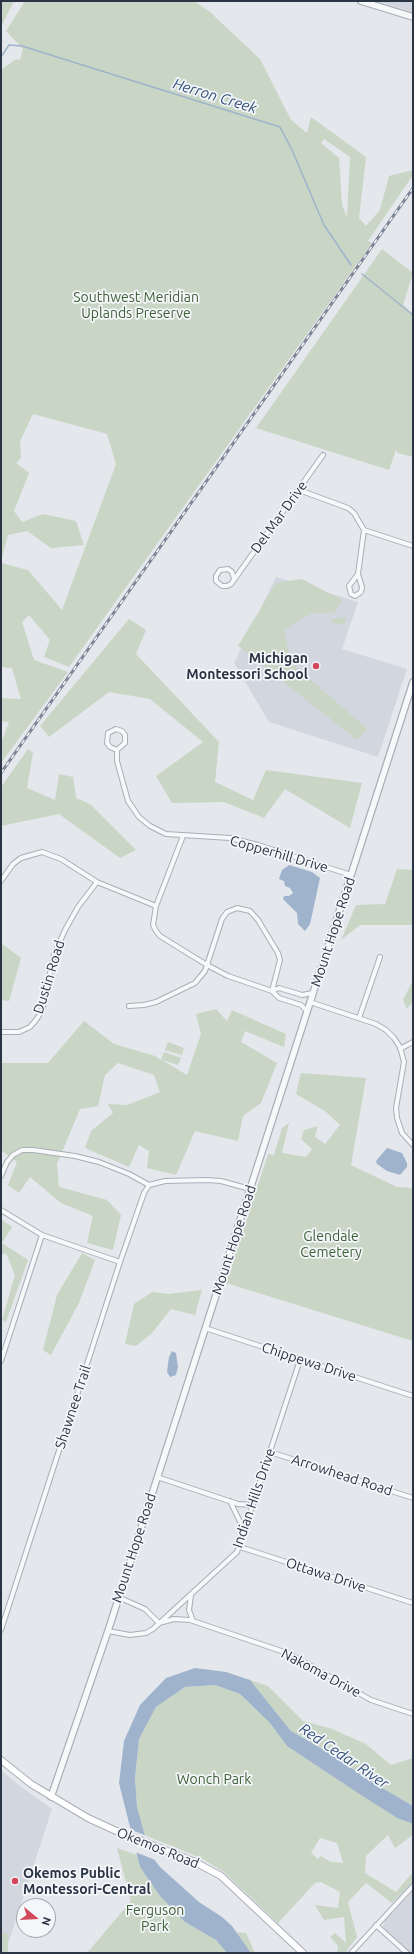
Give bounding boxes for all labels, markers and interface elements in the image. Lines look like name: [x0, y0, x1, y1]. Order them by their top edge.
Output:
water label: Herron Creek: [171, 75, 259, 117]
park label: Southwest Meridian Uplands Preserve: [73, 289, 199, 322]
street label: Del Mar Drive: [247, 477, 311, 557]
place label: Michigan Montessori School: [186, 650, 308, 682]
marker: Michigan Montessori School: [311, 661, 321, 671]
street label: Copperhill Drive: [228, 832, 330, 876]
street label: Mount Hope Road: [307, 875, 359, 989]
street label: Dustin Road: [30, 938, 68, 1016]
street label: Mount Hope Road: [208, 1183, 260, 1297]
park label: Glendale Cemetery: [300, 1228, 362, 1260]
street label: Chippewa Drive: [260, 1339, 358, 1385]
street label: Shawnee Trail: [52, 1363, 94, 1451]
street label: Indian Hills Drive: [229, 1446, 279, 1550]
street label: Arrowhead Road: [289, 1451, 395, 1499]
street label: Mount Hope Road: [108, 1491, 160, 1605]
street label: Ottawa Drive: [284, 1554, 368, 1596]
street label: Nakoma Drive: [278, 1645, 364, 1701]
water label: Red Cedar River: [296, 1720, 392, 1792]
park label: Wonch Park: [177, 1771, 251, 1787]
street label: Okemos Road: [114, 1824, 202, 1872]
place label: Okemos Public Montessori-Central: [23, 1865, 151, 1898]
marker: Okemos Public Montessori-Central: [10, 1876, 20, 1886]
north arrow: [16, 1898, 56, 1938]
park label: Ferguson Park: [126, 1902, 184, 1934]
text: N: [39, 1916, 53, 1927]

